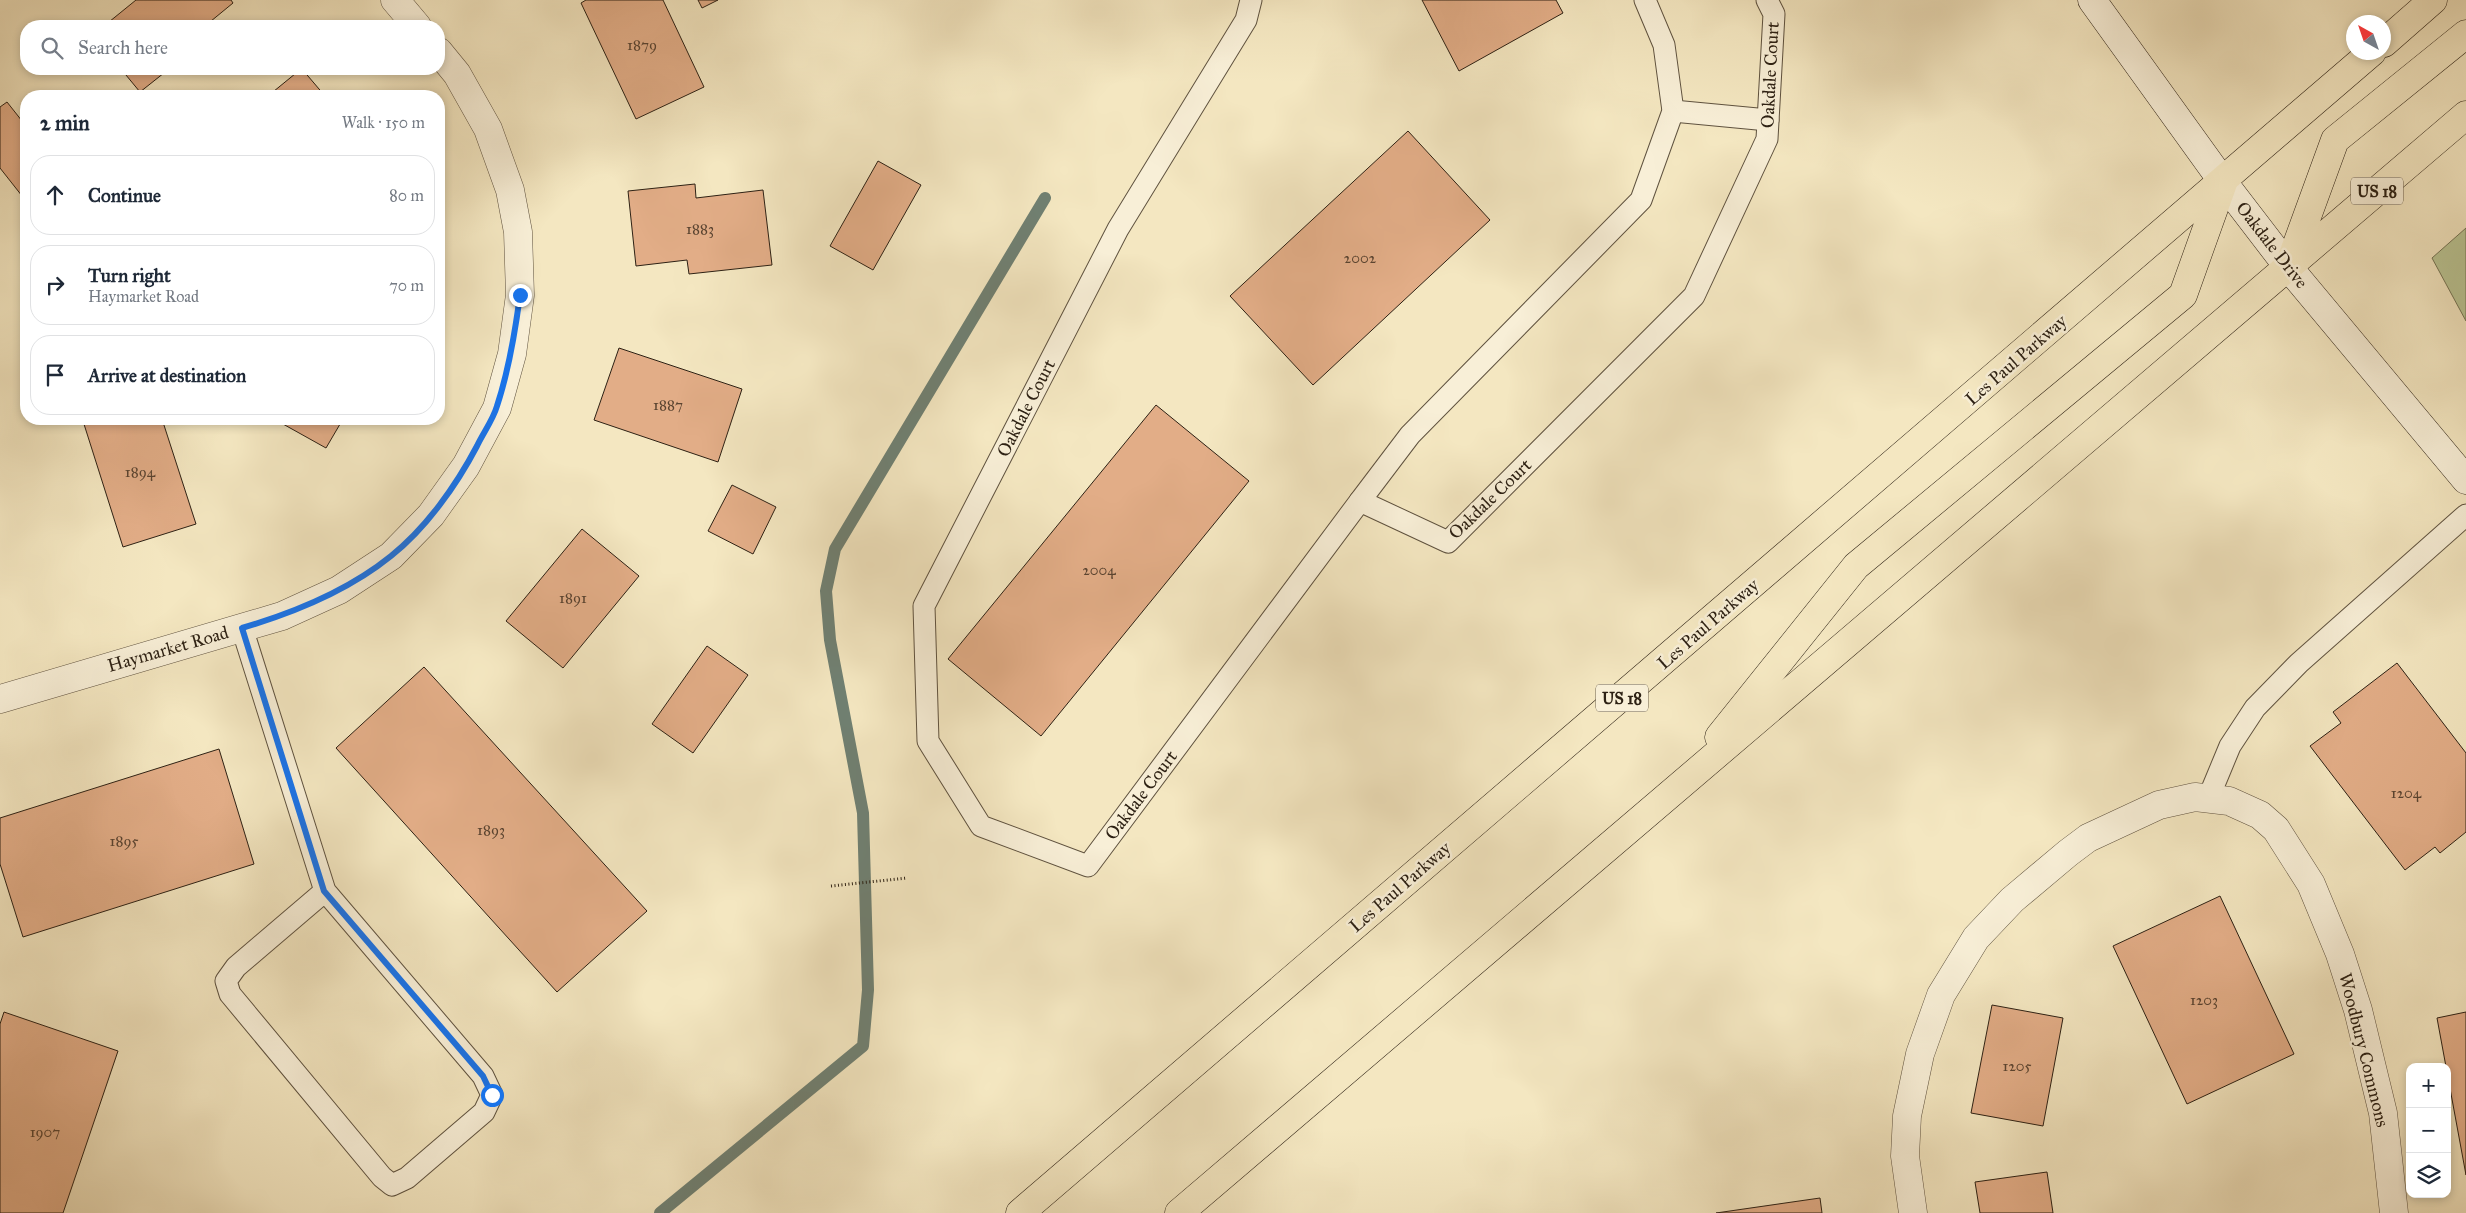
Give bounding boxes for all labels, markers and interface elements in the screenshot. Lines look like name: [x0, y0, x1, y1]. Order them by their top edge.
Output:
north arrow: [2346, 15, 2391, 60]
search box: [20, 20, 445, 75]
street label: Oakdale Court: [1756, 21, 1784, 129]
icon: search: [38, 34, 66, 62]
text: Search here: [78, 36, 168, 59]
house number: 1879: [627, 36, 657, 54]
text: 2 min: [40, 110, 90, 136]
text: Walk · 150 m: [342, 113, 425, 132]
road number: US 18: [2351, 178, 2403, 205]
icon: ahead: [41, 181, 69, 209]
text: Continue: [88, 184, 161, 207]
text: 80 m: [389, 186, 424, 205]
street label: Oakdale Drive: [2231, 197, 2313, 293]
house number: 1883: [686, 220, 714, 238]
house number: 2002: [1344, 249, 1377, 267]
text: Turn right: [88, 264, 171, 287]
icon: right: [41, 271, 69, 299]
text: 70 m: [389, 276, 424, 295]
route end: [509, 284, 532, 307]
text: Haymarket Road: [88, 287, 199, 306]
street label: Les Paul Parkway: [1961, 310, 2072, 410]
street label: Oakdale Court: [992, 355, 1060, 460]
icon: arrive: [41, 361, 69, 389]
text: Arrive at destination: [88, 364, 246, 387]
house number: 1887: [653, 396, 683, 414]
street label: Oakdale Court: [1444, 454, 1536, 544]
house number: 1894: [125, 463, 156, 481]
house number: 2004: [1082, 561, 1116, 579]
street label: Les Paul Parkway: [1653, 574, 1764, 674]
house number: 1891: [559, 589, 587, 607]
street label: Haymarket Road: [105, 621, 231, 677]
road number: US 18: [1596, 684, 1648, 711]
street label: Oakdale Court: [1100, 745, 1182, 844]
house number: 1204: [2391, 784, 2422, 802]
house number: 1893: [477, 821, 505, 839]
house number: 1895: [110, 832, 138, 850]
street label: Les Paul Parkway: [1345, 837, 1456, 937]
street label: Woodbury Commons: [2334, 971, 2394, 1129]
house number: 1203: [2190, 991, 2218, 1009]
house number: 1205: [2002, 1057, 2032, 1075]
map controls: [2406, 1063, 2451, 1198]
button: +: [2406, 1063, 2451, 1108]
route start: [481, 1084, 504, 1107]
button: −: [2406, 1108, 2451, 1153]
house number: 1907: [30, 1123, 60, 1141]
button: layers: [2406, 1153, 2451, 1198]

